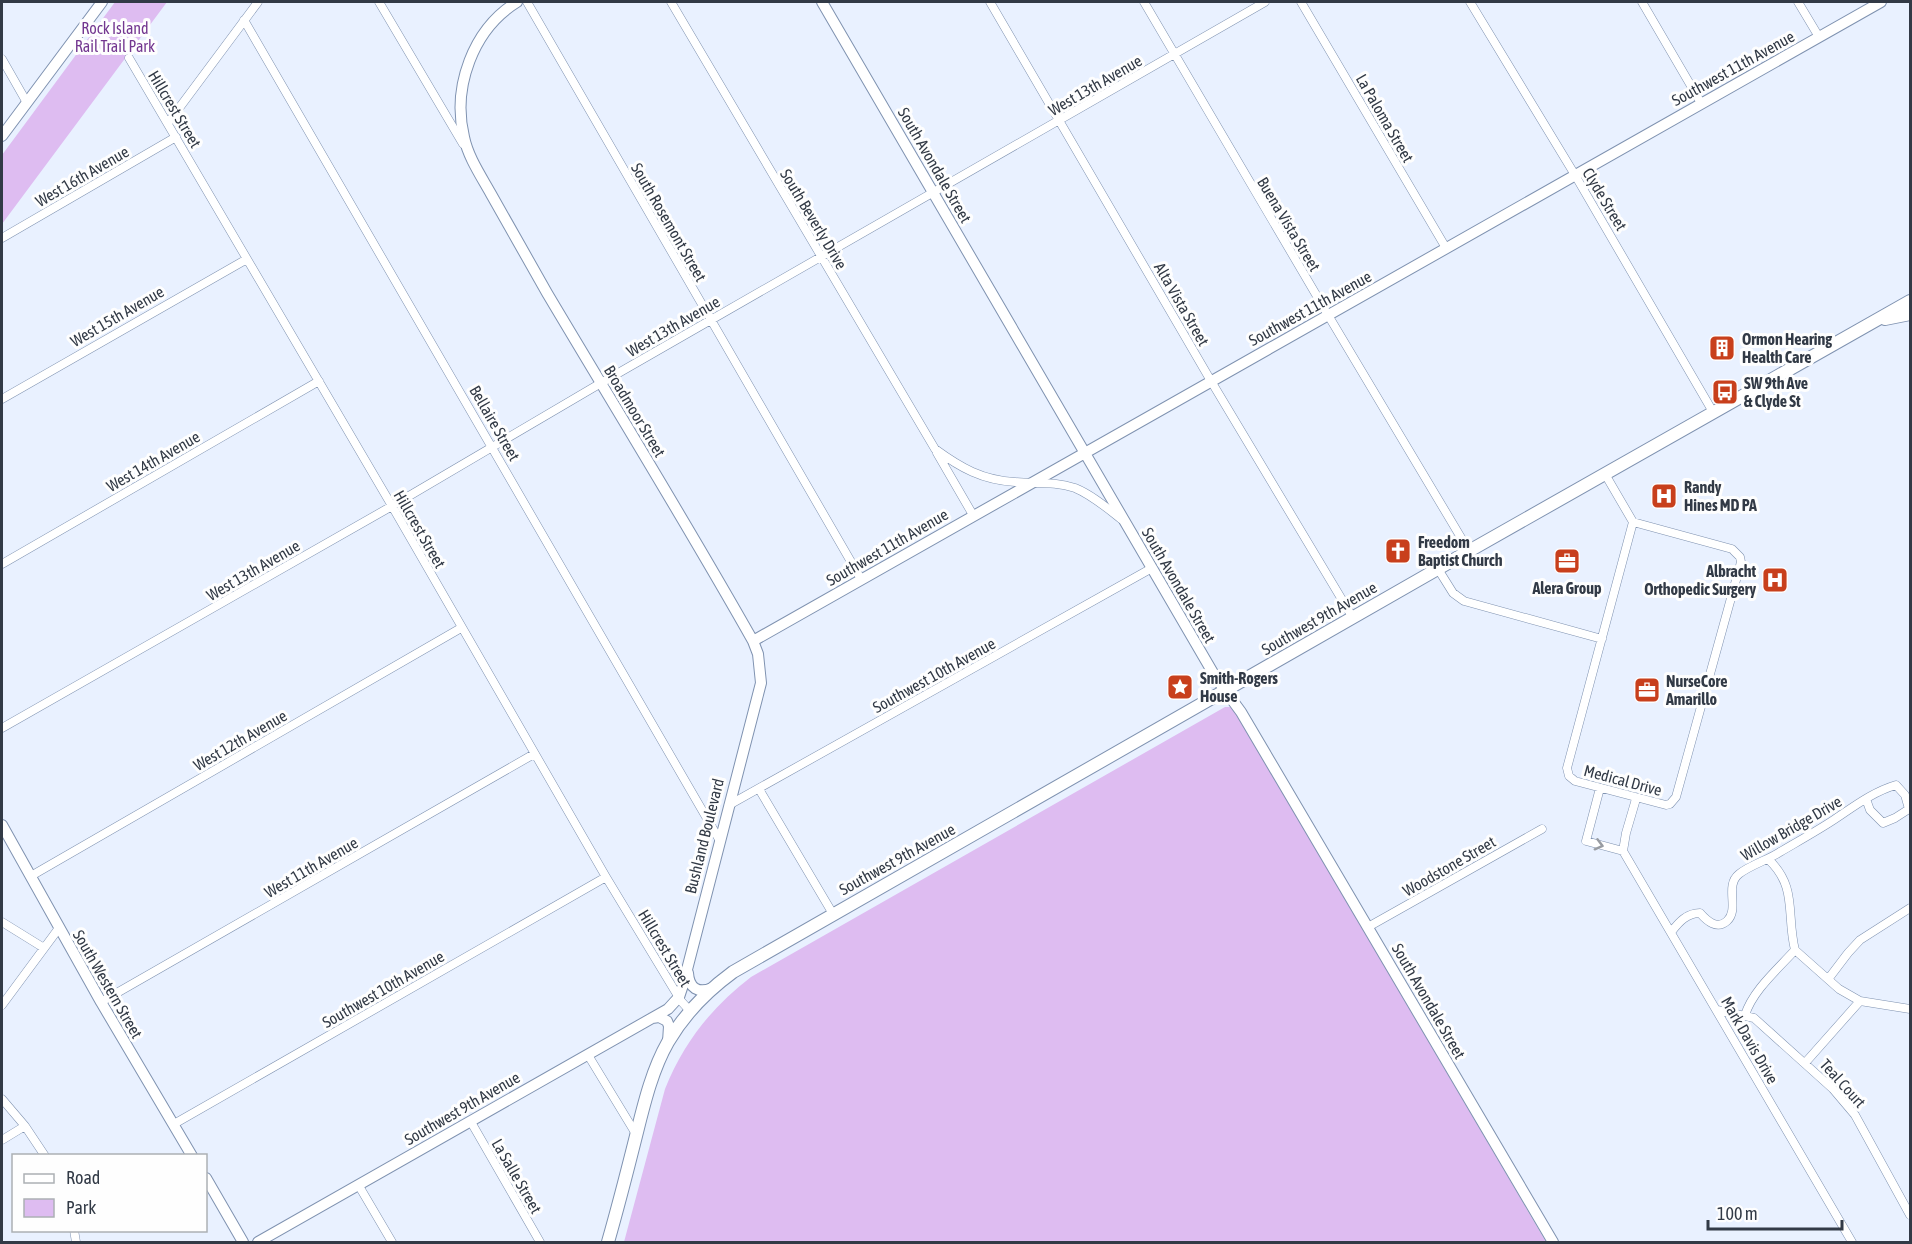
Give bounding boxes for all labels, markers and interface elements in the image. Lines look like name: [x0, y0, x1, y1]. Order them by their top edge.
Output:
park label: Rock Island Rail Trail Park: [75, 19, 155, 55]
street label: Southwest 11th Avenue: [1669, 27, 1797, 109]
street label: West 13th Avenue: [1045, 51, 1145, 119]
street label: Hillcrest Street: [145, 67, 205, 151]
street label: La Paloma Street: [1353, 71, 1418, 166]
street label: South Avondale Street: [895, 104, 975, 226]
street label: West 16th Avenue: [32, 142, 132, 210]
street label: South Rosemont Street: [628, 160, 710, 285]
street label: Clyde Street: [1578, 164, 1631, 234]
street label: South Beverly Drive: [776, 166, 851, 273]
street label: Buena Vista Street: [1254, 174, 1324, 275]
street label: Alta Vista Street: [1151, 259, 1213, 349]
street label: Southwest 11th Avenue: [1246, 267, 1374, 349]
street label: West 15th Avenue: [67, 282, 167, 350]
street label: West 13th Avenue: [623, 292, 723, 360]
place label: Ormon Hearing Health Care: [1742, 330, 1832, 366]
building icon: Ormon Hearing Health Care: [1707, 333, 1737, 363]
street label: Broadmoor Street: [601, 362, 670, 460]
place label: SW 9th Ave & Clyde St: [1744, 374, 1808, 410]
bus stop icon: SW 9th Ave & Clyde St: [1710, 377, 1740, 407]
street label: Bellaire Street: [466, 382, 524, 464]
street label: West 14th Avenue: [103, 427, 203, 495]
place label: Randy Hines MD PA: [1684, 478, 1757, 514]
hospital icon: Randy Hines MD PA: [1649, 481, 1679, 511]
street label: Hillcrest Street: [391, 487, 450, 571]
street label: Southwest 11th Avenue: [823, 505, 951, 589]
street label: South Avondale Street: [1139, 524, 1219, 646]
place label: Freedom Baptist Church: [1418, 533, 1503, 569]
street label: West 13th Avenue: [203, 536, 303, 604]
church icon: Freedom Baptist Church: [1383, 536, 1413, 566]
office icon: Alera Group: [1552, 546, 1582, 576]
place label: Albracht Orthopedic Surgery: [1644, 562, 1756, 598]
hospital icon: Albracht Orthopedic Surgery: [1760, 565, 1790, 595]
street label: Southwest 9th Avenue: [1258, 578, 1380, 658]
place label: Alera Group: [1531, 579, 1602, 597]
street label: Southwest 10th Avenue: [870, 634, 998, 716]
place label: Smith-Rogers House: [1200, 669, 1278, 705]
place icon: Smith-Rogers House: [1165, 672, 1195, 702]
place label: NurseCore Amarillo: [1665, 672, 1728, 708]
office icon: NurseCore Amarillo: [1632, 675, 1662, 705]
street label: West 12th Avenue: [190, 706, 290, 774]
street label: Medical Drive: [1582, 761, 1664, 799]
street label: Bushland Boulevard: [681, 777, 727, 895]
street label: Willow Bridge Drive: [1737, 792, 1845, 865]
street label: Southwest 9th Avenue: [836, 820, 958, 898]
street label: Woodstone Street: [1400, 832, 1499, 900]
street label: West 11th Avenue: [261, 833, 361, 901]
one-way arrow: [1593, 837, 1603, 850]
street label: Hillcrest Street: [635, 906, 695, 990]
street label: South Western Street: [70, 927, 146, 1042]
street label: South Avondale Street: [1389, 940, 1469, 1062]
street label: Southwest 10th Avenue: [319, 947, 447, 1031]
street label: Mark Davis Drive: [1718, 993, 1782, 1087]
street label: Teal Court: [1817, 1055, 1870, 1111]
street label: Southwest 9th Avenue: [401, 1068, 523, 1148]
street label: La Salle Street: [488, 1136, 546, 1217]
legend: [12, 1154, 207, 1232]
text: Road: [66, 1167, 100, 1188]
scale bar: [1708, 1193, 1842, 1231]
text: Park: [66, 1197, 96, 1218]
text: 100 m: [1717, 1203, 1758, 1224]

